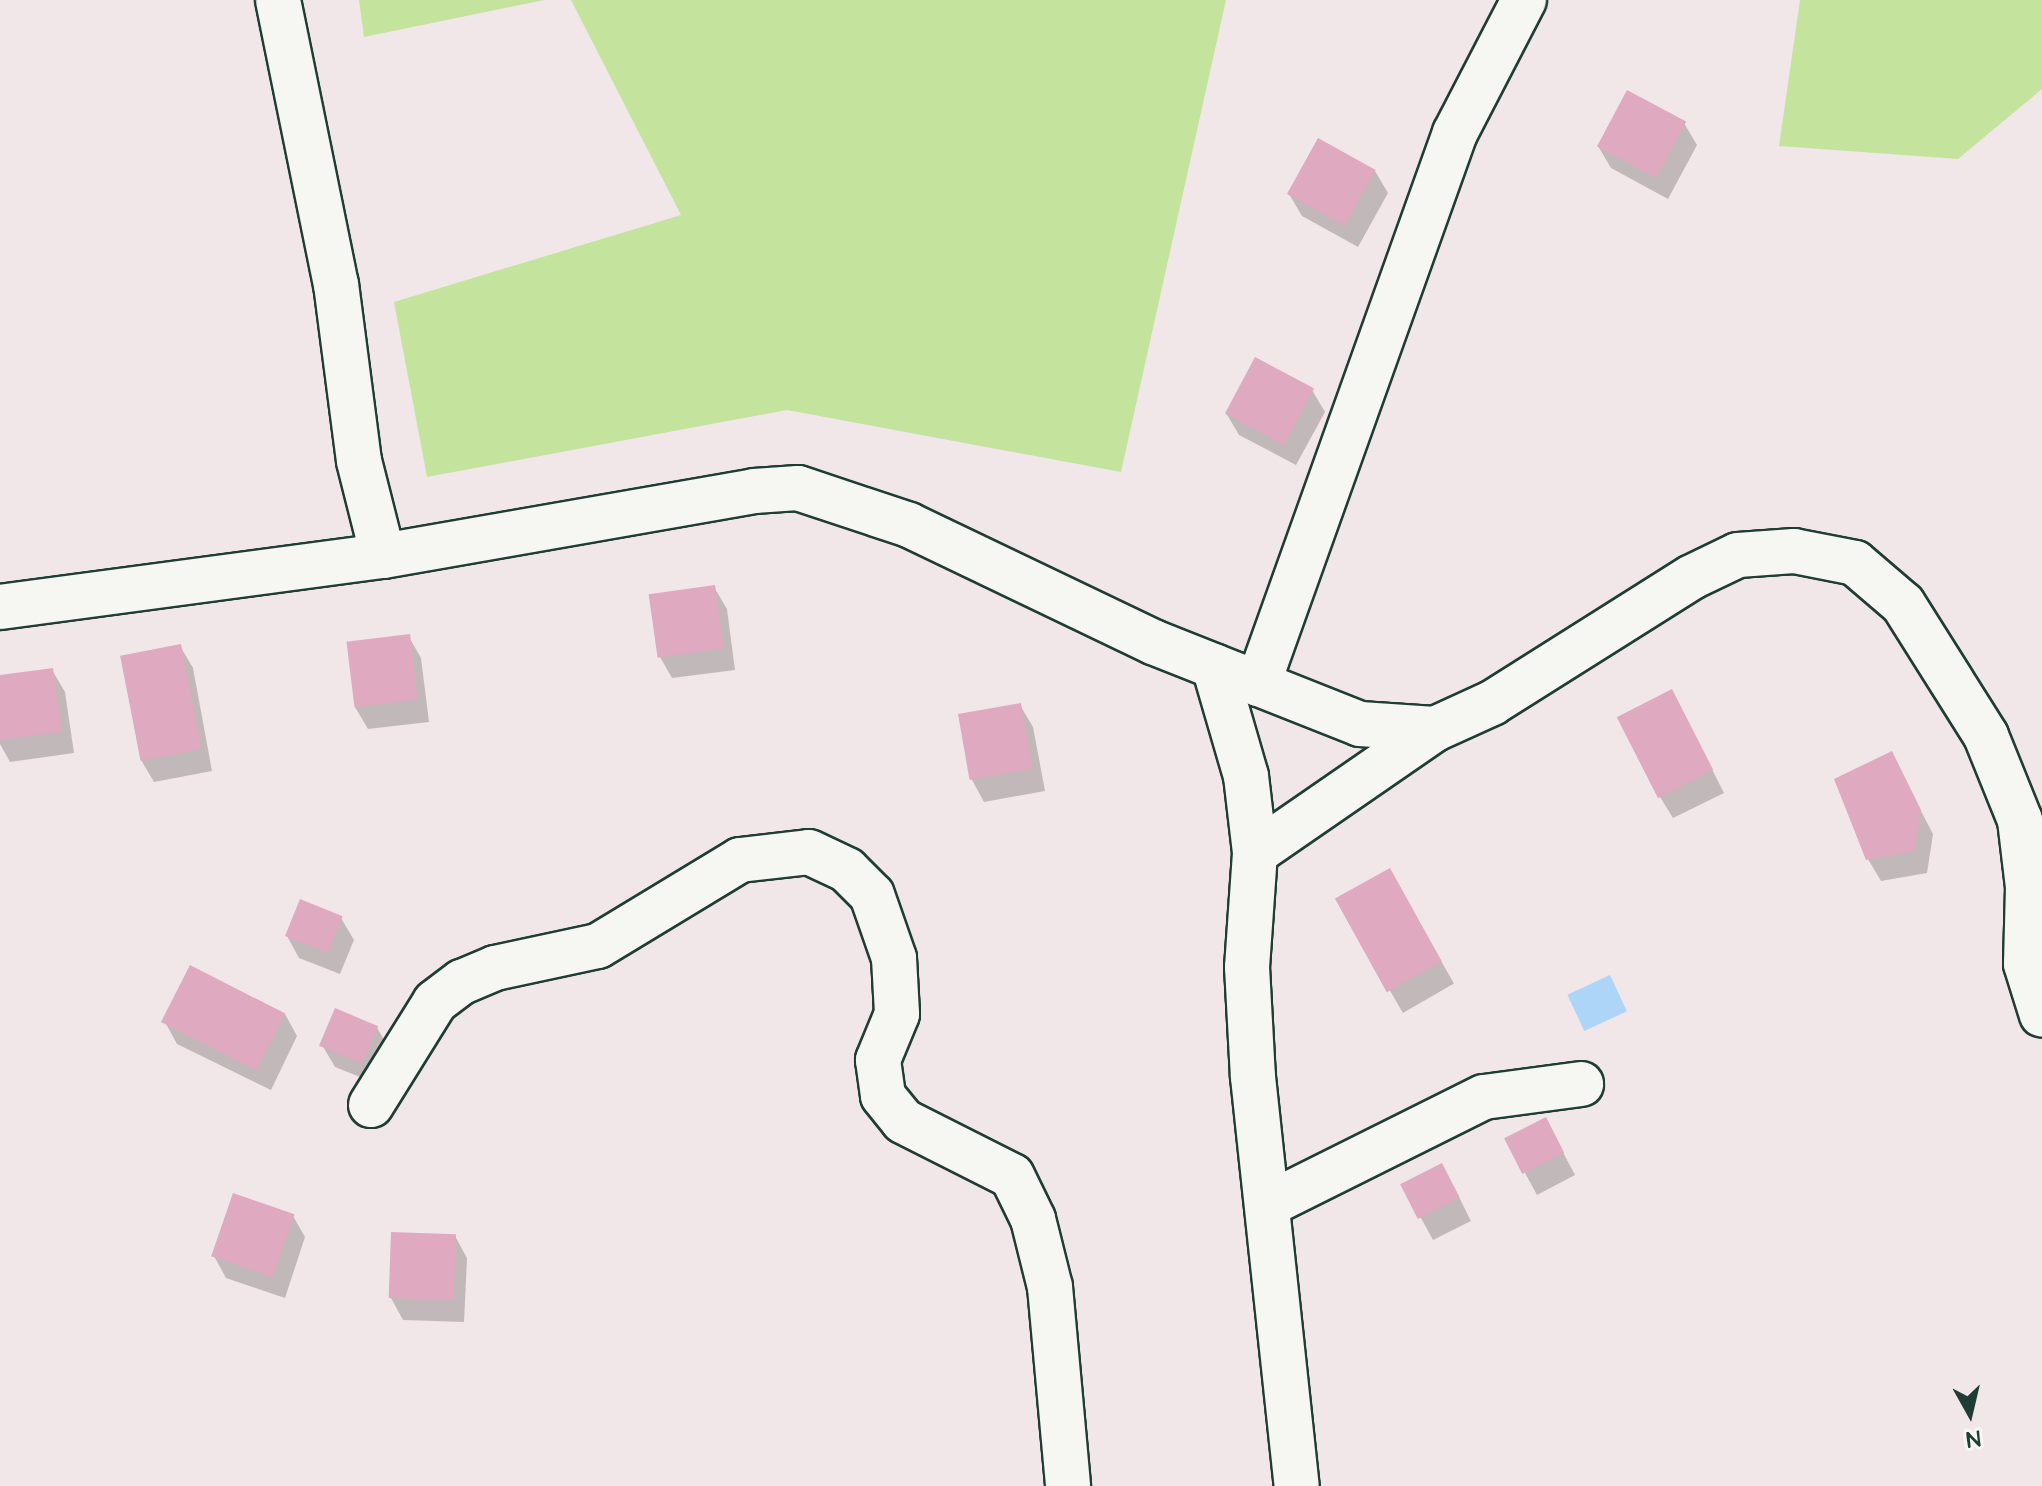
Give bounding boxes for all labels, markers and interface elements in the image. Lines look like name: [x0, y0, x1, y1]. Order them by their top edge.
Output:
north arrow: [1930, 1374, 2010, 1454]
text: N: [1964, 1422, 1982, 1455]

